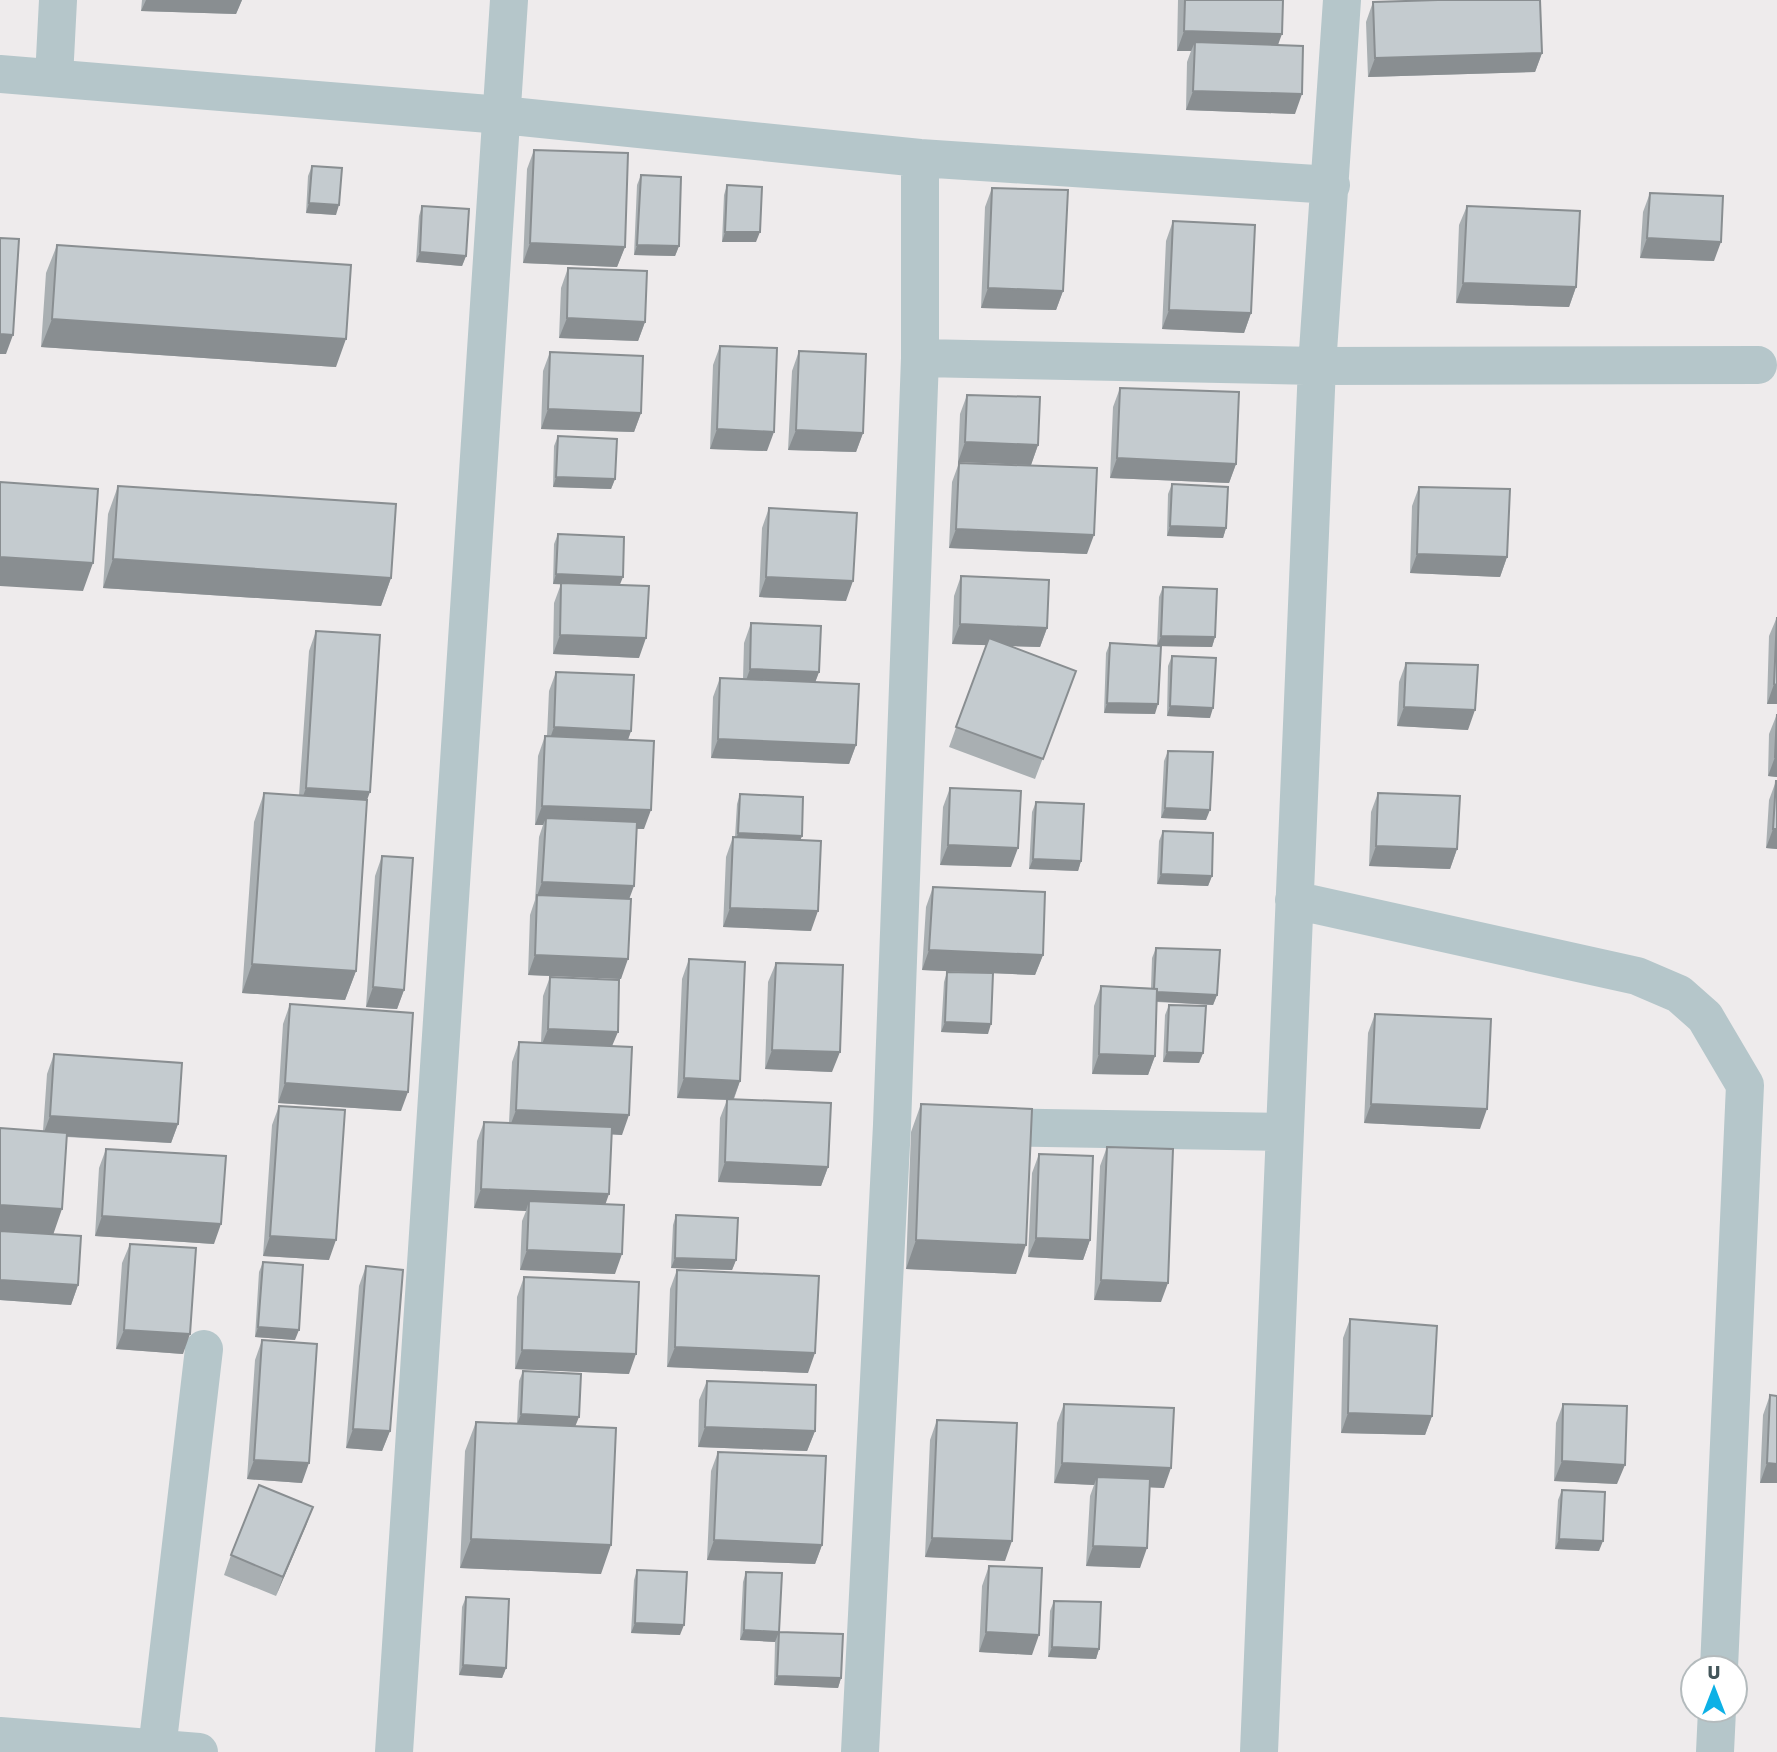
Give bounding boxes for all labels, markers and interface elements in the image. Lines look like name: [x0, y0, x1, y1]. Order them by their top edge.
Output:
north arrow: [1679, 1654, 1749, 1724]
text: U: [1707, 1659, 1721, 1686]

